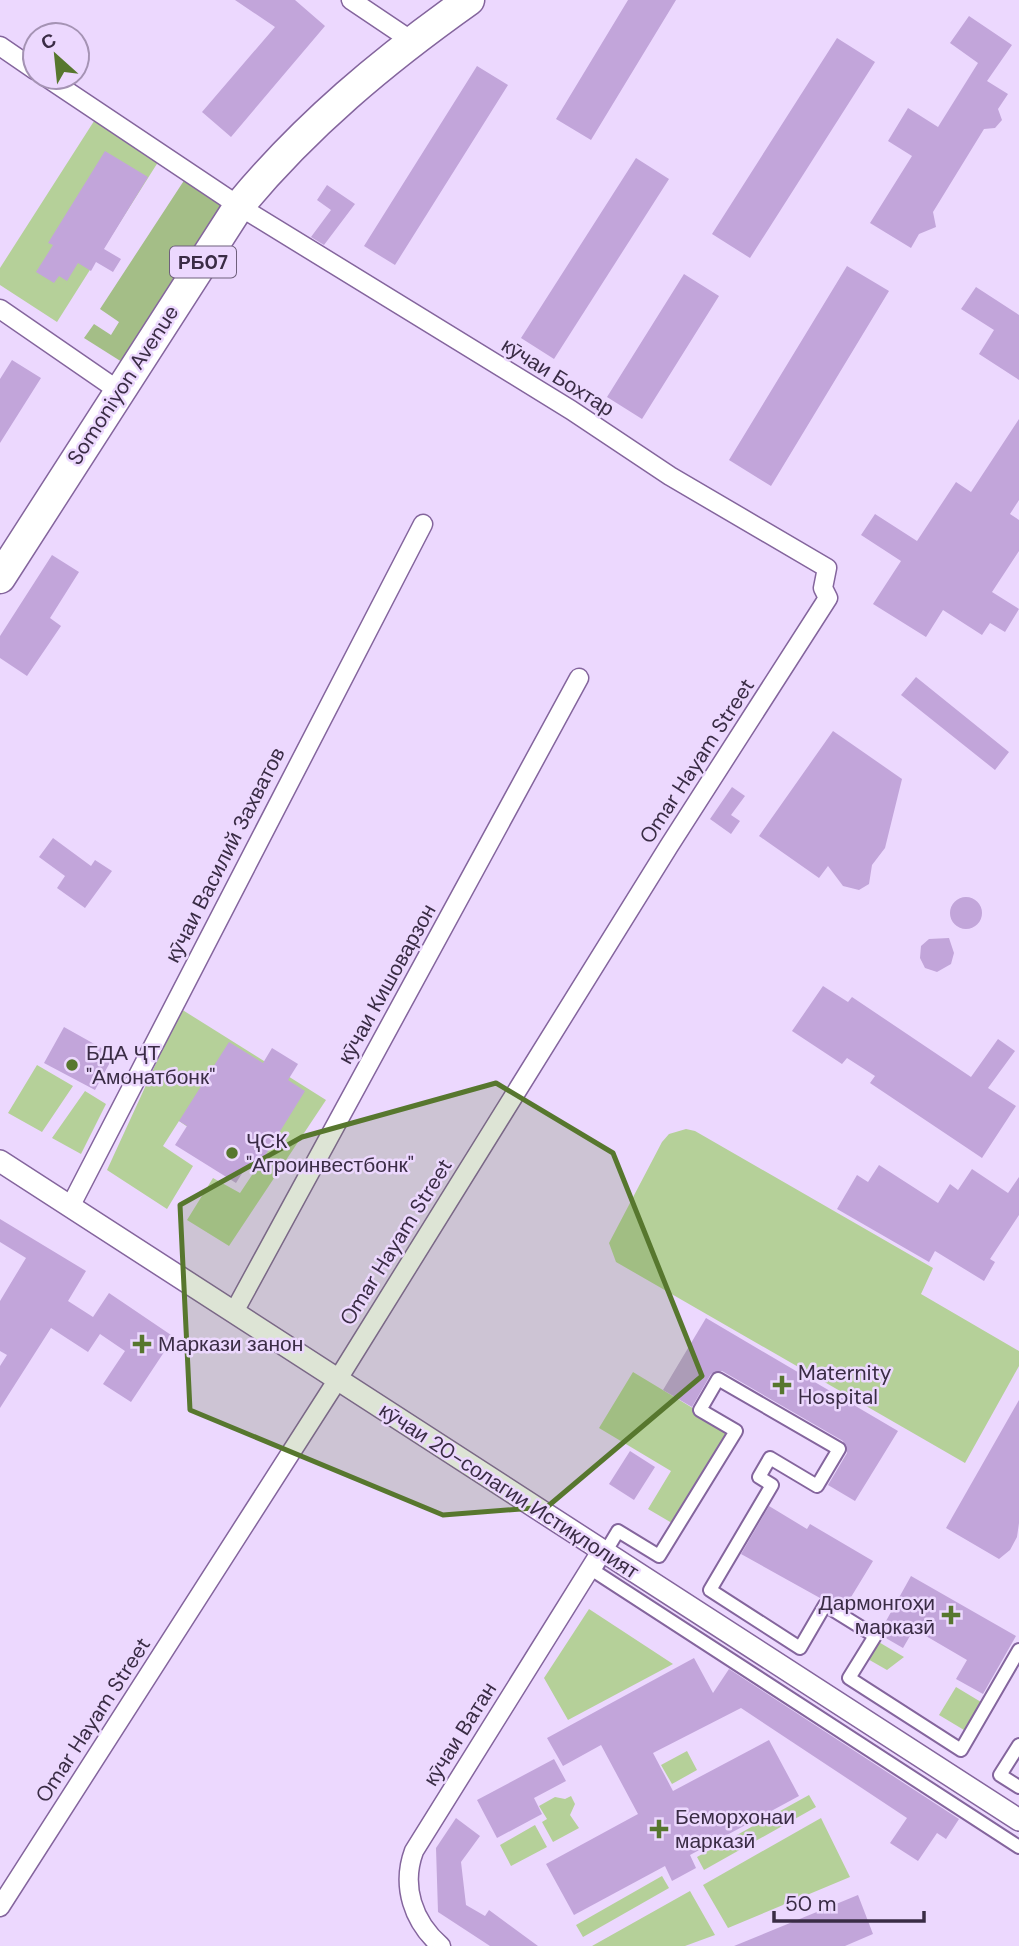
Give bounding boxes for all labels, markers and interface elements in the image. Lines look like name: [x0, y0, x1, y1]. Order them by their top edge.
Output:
north arrow: [21, 21, 91, 91]
text: С: [37, 27, 61, 56]
road number: РБ07: [170, 246, 236, 278]
street label: Somoniyon Avenue: [61, 300, 185, 470]
street label: кӯчаи Бохтар: [496, 331, 620, 423]
street label: Omar Hayam Street: [633, 673, 761, 849]
street label: кӯчаи Василий Захватов: [158, 743, 292, 967]
street label: кӯчаи Кишоварзон: [331, 899, 443, 1069]
place label: БДА ҶТ "Амонатбонк": [86, 1039, 215, 1091]
marker: БДА ҶТ "Амонатбонк": [64, 1057, 80, 1073]
place label: ҶСК "Агроинвестбонк": [246, 1127, 414, 1179]
marker: ҶСК "Агроинвестбонк": [224, 1145, 240, 1161]
street label: Omar Hayam Street: [333, 1153, 459, 1331]
place label: Маркази занон: [158, 1330, 303, 1358]
marker: Маркази занон: [132, 1334, 152, 1354]
place label: Maternity Hospital: [798, 1359, 892, 1411]
marker: Maternity Hospital: [772, 1375, 792, 1395]
street label: кӯчаи 20-солагии Истиқлолият: [374, 1396, 645, 1586]
place label: Дармонгоҳи марказӣ: [819, 1589, 935, 1641]
marker: Дармонгоҳи марказӣ: [941, 1605, 961, 1625]
street label: Omar Hayam Street: [29, 1632, 157, 1808]
street label: кӯчаи Ватан: [417, 1677, 503, 1791]
place label: Беморхонаи марказӣ: [675, 1803, 795, 1855]
marker: Беморхонаи марказӣ: [649, 1819, 669, 1839]
scale bar: [774, 1880, 925, 1924]
text: 50 m: [785, 1890, 836, 1918]

